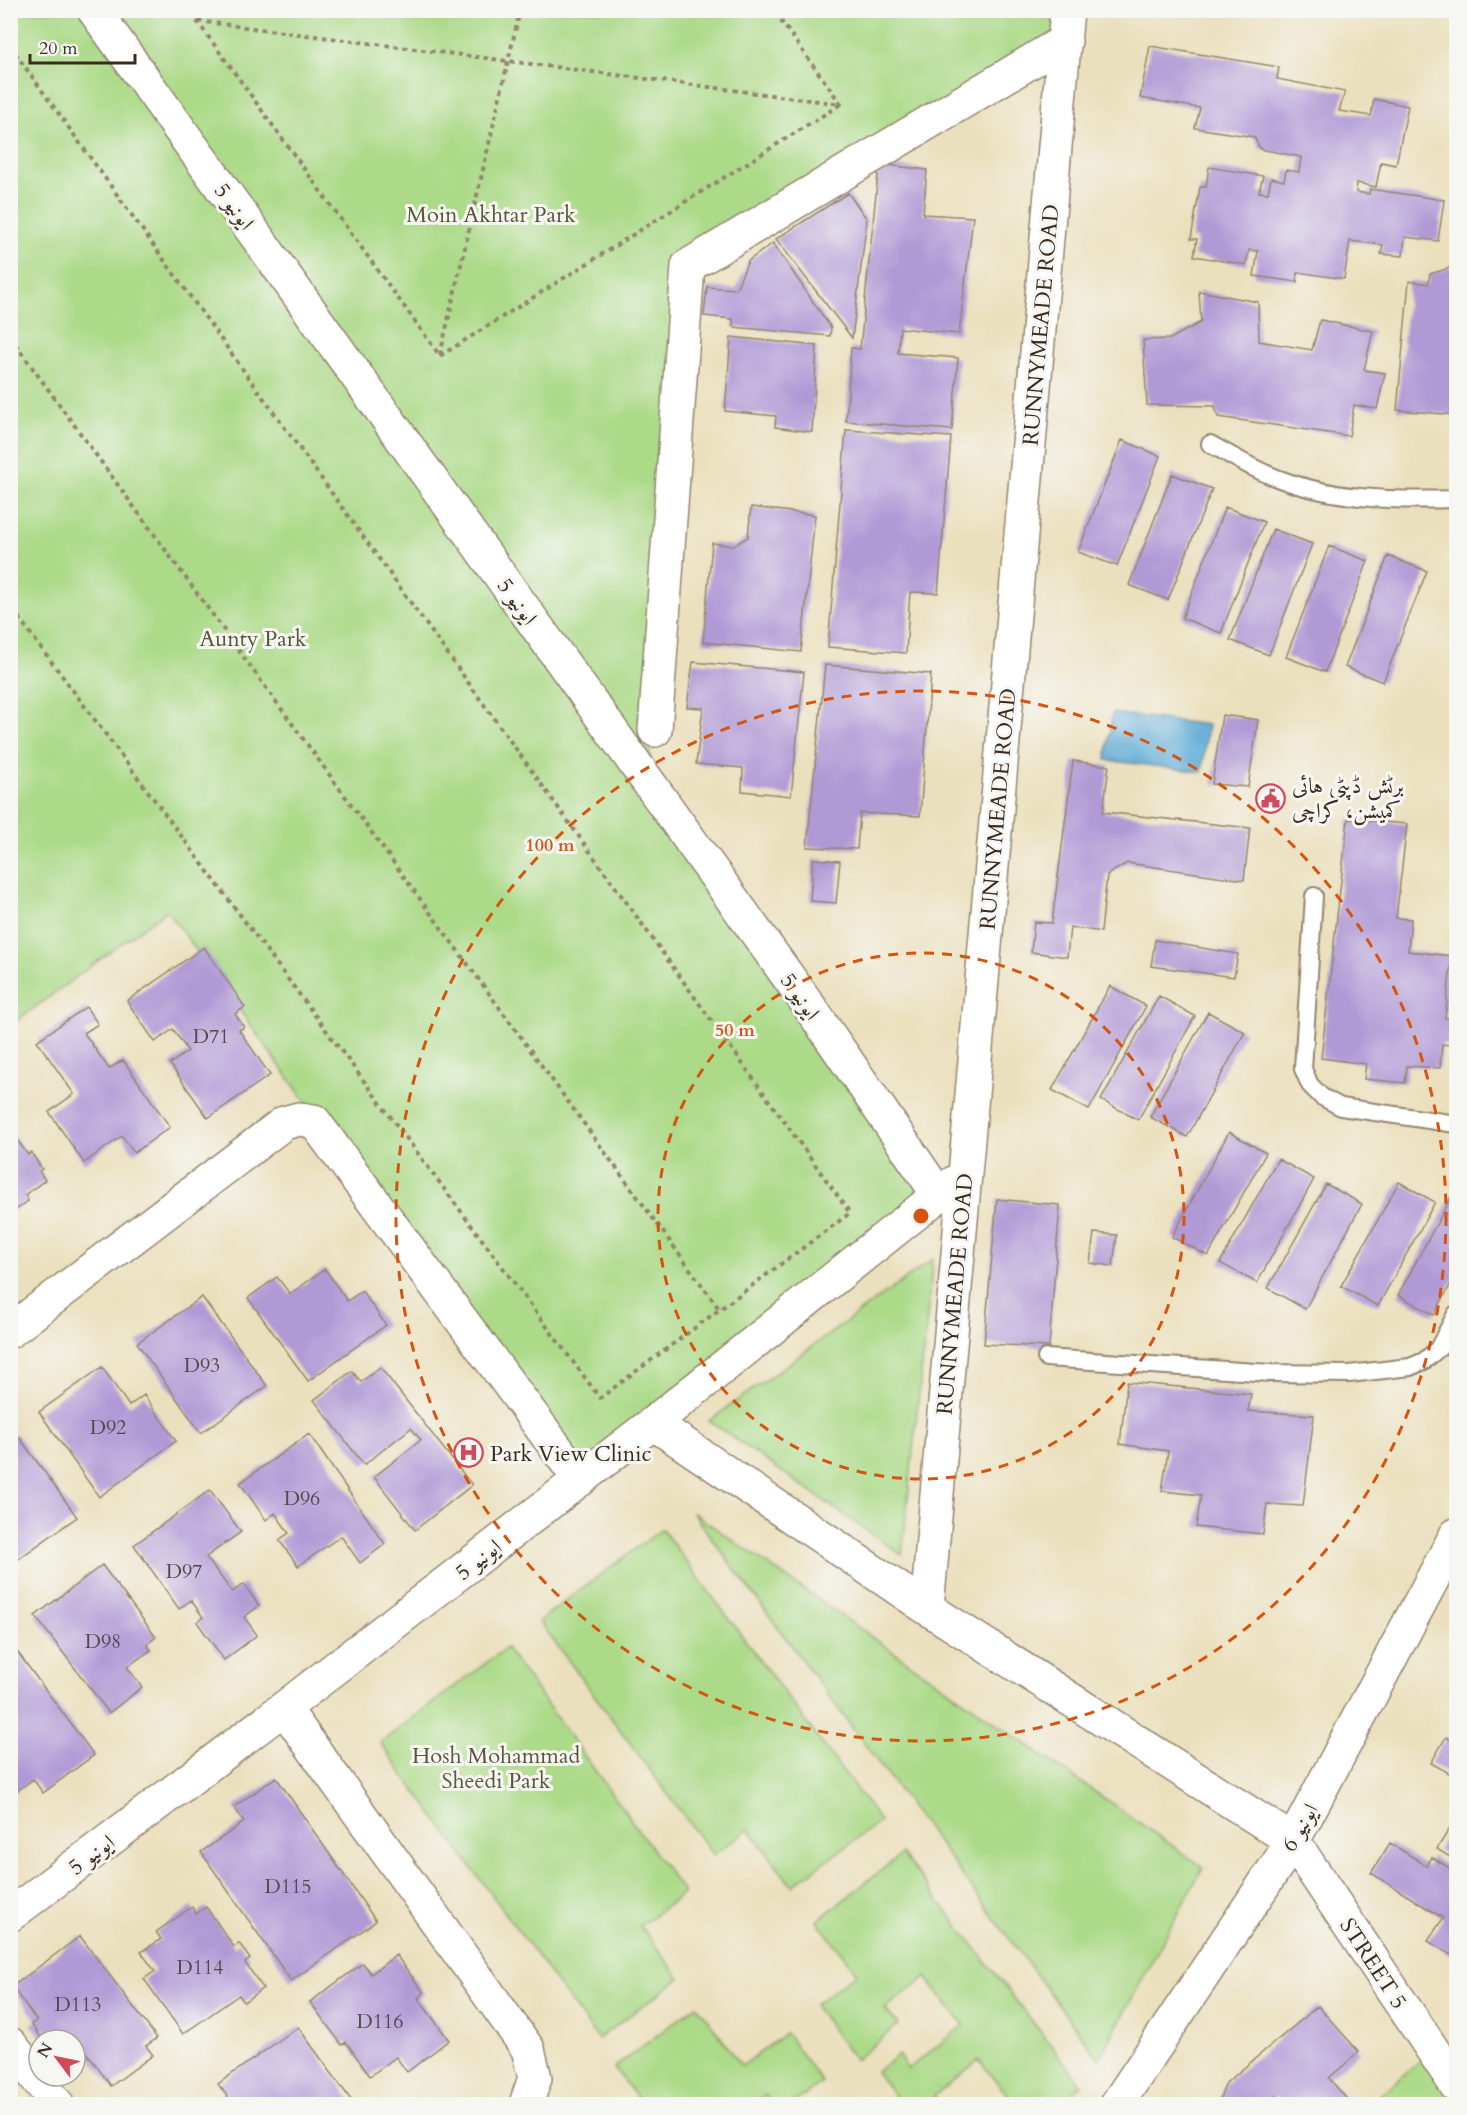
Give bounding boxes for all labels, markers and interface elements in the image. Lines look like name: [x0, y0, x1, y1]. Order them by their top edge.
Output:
scale bar: [30, 27, 135, 65]
text: 20 m: [39, 36, 78, 61]
street label: ایونیو 5: [207, 177, 261, 236]
park label: Moin Akhtar Park: [406, 200, 576, 230]
street label: RUNNYMEADE ROAD: [1015, 203, 1066, 447]
street label: ایونیو 5: [490, 572, 544, 631]
park label: Aunty Park: [199, 624, 307, 654]
street label: RUNNYMEADE ROAD: [972, 687, 1023, 931]
place label: برٹش ڈپٹی ہائی کمیشن، کراچی: [1292, 771, 1404, 826]
public building icon: برٹش ڈپٹی ہائی کمیشن، کراچی: [1255, 782, 1287, 814]
text: 100 m: [525, 833, 575, 858]
street label: ایونیو 5: [773, 967, 827, 1026]
text: 50 m: [715, 1018, 755, 1043]
house number: D71: [193, 1023, 229, 1050]
street label: RUNNYMEADE ROAD: [929, 1172, 980, 1416]
centre of rings: [911, 1206, 931, 1226]
house number: D93: [184, 1352, 220, 1379]
house number: D92: [90, 1414, 126, 1441]
hospital icon: Park View Clinic: [453, 1437, 485, 1469]
place label: Park View Clinic: [490, 1439, 651, 1469]
house number: D96: [284, 1485, 320, 1512]
street label: ایونیو 5: [449, 1532, 508, 1587]
house number: D97: [166, 1558, 202, 1585]
house number: D98: [85, 1628, 121, 1655]
park label: Hosh Mohammad Sheedi Park: [412, 1741, 580, 1796]
street label: ایونیو 6: [1274, 1798, 1326, 1857]
street label: ایونیو 5: [62, 1827, 121, 1882]
house number: D115: [265, 1873, 311, 1900]
street label: STREET 5: [1333, 1912, 1414, 2015]
house number: D114: [177, 1954, 223, 1981]
house number: D113: [55, 1991, 101, 2018]
house number: D116: [357, 2008, 403, 2035]
north arrow: [27, 2028, 87, 2088]
text: N: [32, 2039, 58, 2062]

